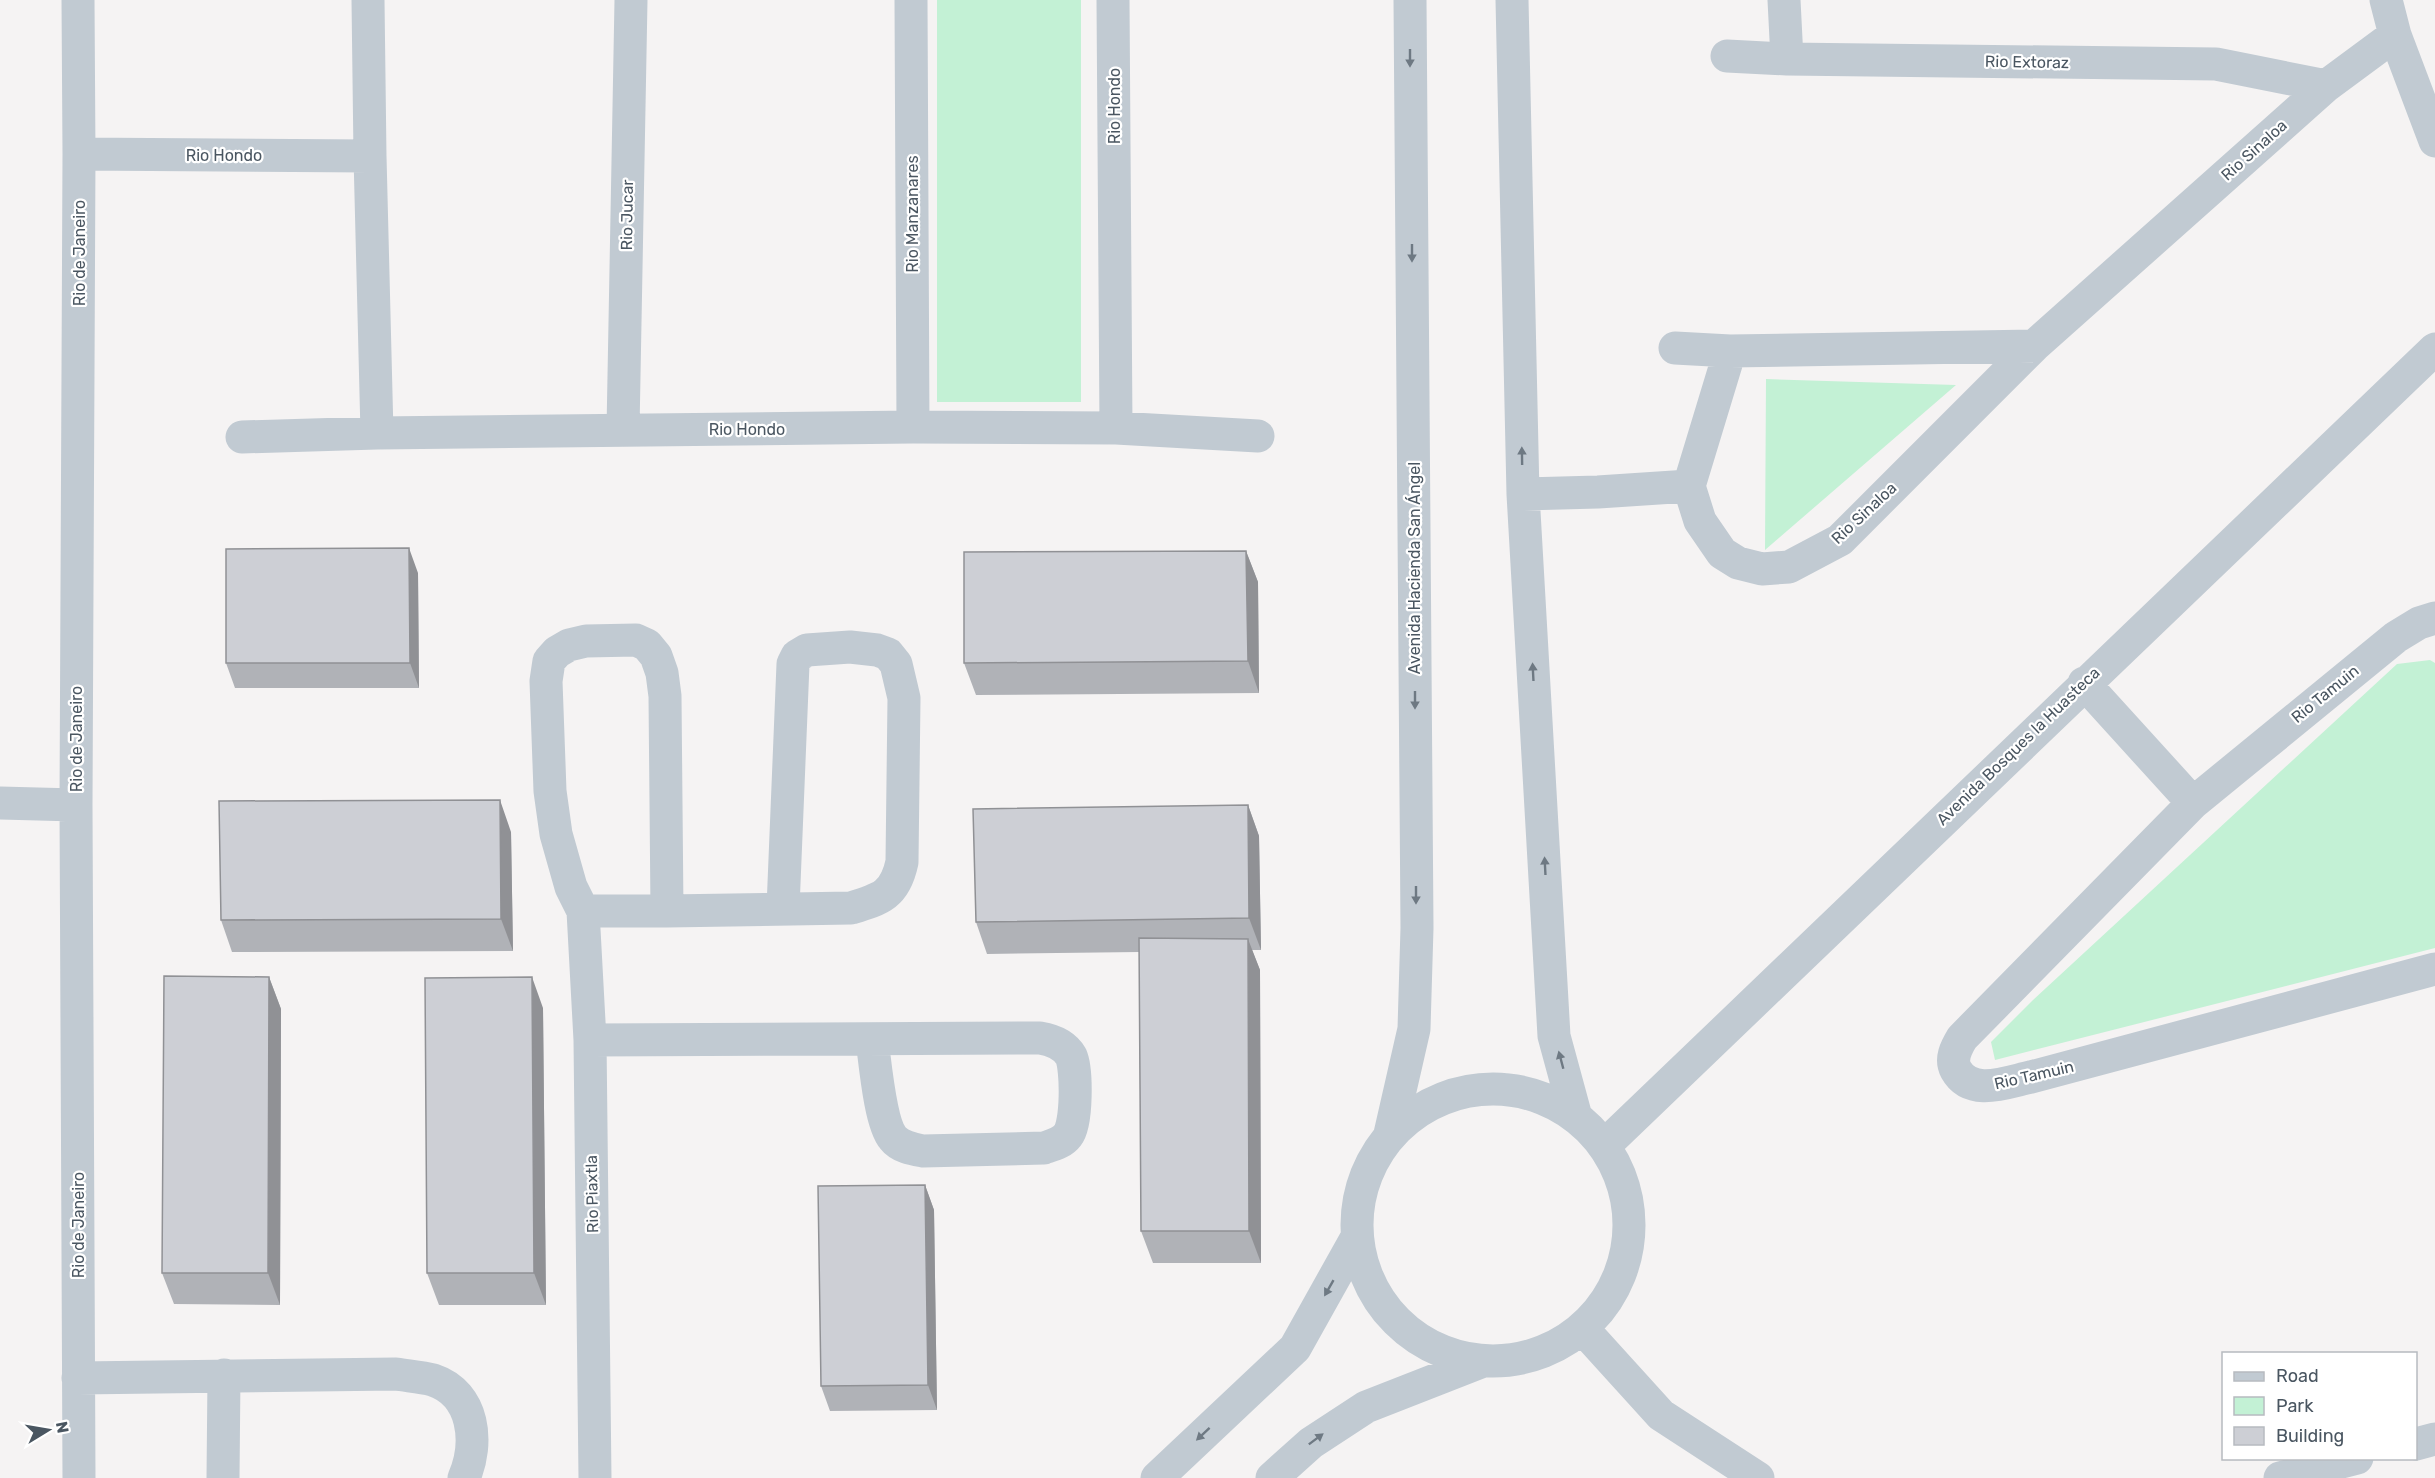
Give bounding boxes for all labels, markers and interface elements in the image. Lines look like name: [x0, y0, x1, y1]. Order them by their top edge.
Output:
one-way arrow: [1405, 49, 1415, 68]
street label: Rio Extoraz: [1985, 52, 2069, 72]
street label: Rio Hondo: [1105, 68, 1124, 144]
street label: Rio Sinaloa: [2217, 116, 2291, 184]
street label: Rio Hondo: [186, 146, 262, 165]
street label: Rio Manzanares: [903, 155, 922, 273]
street label: Rio Jucar: [617, 179, 637, 251]
street label: Rio de Janeiro: [70, 200, 89, 306]
one-way arrow: [1407, 244, 1417, 263]
street label: Rio Hondo: [709, 420, 785, 439]
one-way arrow: [1517, 446, 1527, 465]
street label: Avenida Hacienda San Ángel: [1405, 462, 1424, 674]
street label: Rio Sinaloa: [1828, 478, 1900, 548]
street label: Rio Tamuin: [2288, 661, 2362, 727]
one-way arrow: [1529, 662, 1538, 681]
street label: Avenida Bosques la Huasteca: [1932, 663, 2104, 829]
street label: Rio de Janeiro: [67, 686, 86, 792]
one-way arrow: [1410, 691, 1420, 710]
one-way arrow: [1540, 857, 1549, 876]
one-way arrow: [1411, 886, 1421, 905]
one-way arrow: [1556, 1051, 1565, 1069]
street label: Rio Tamuin: [1992, 1057, 2076, 1093]
street label: Rio Piaxtla: [582, 1155, 602, 1233]
street label: Rio de Janeiro: [69, 1172, 88, 1278]
one-way arrow: [1324, 1280, 1335, 1296]
legend: [2222, 1352, 2417, 1460]
text: Road: [2276, 1365, 2319, 1387]
text: Park: [2276, 1395, 2314, 1417]
north arrow: [18, 1400, 78, 1460]
text: N: [52, 1420, 73, 1435]
text: Building: [2276, 1425, 2344, 1447]
one-way arrow: [1196, 1427, 1211, 1440]
one-way arrow: [1309, 1434, 1324, 1446]

